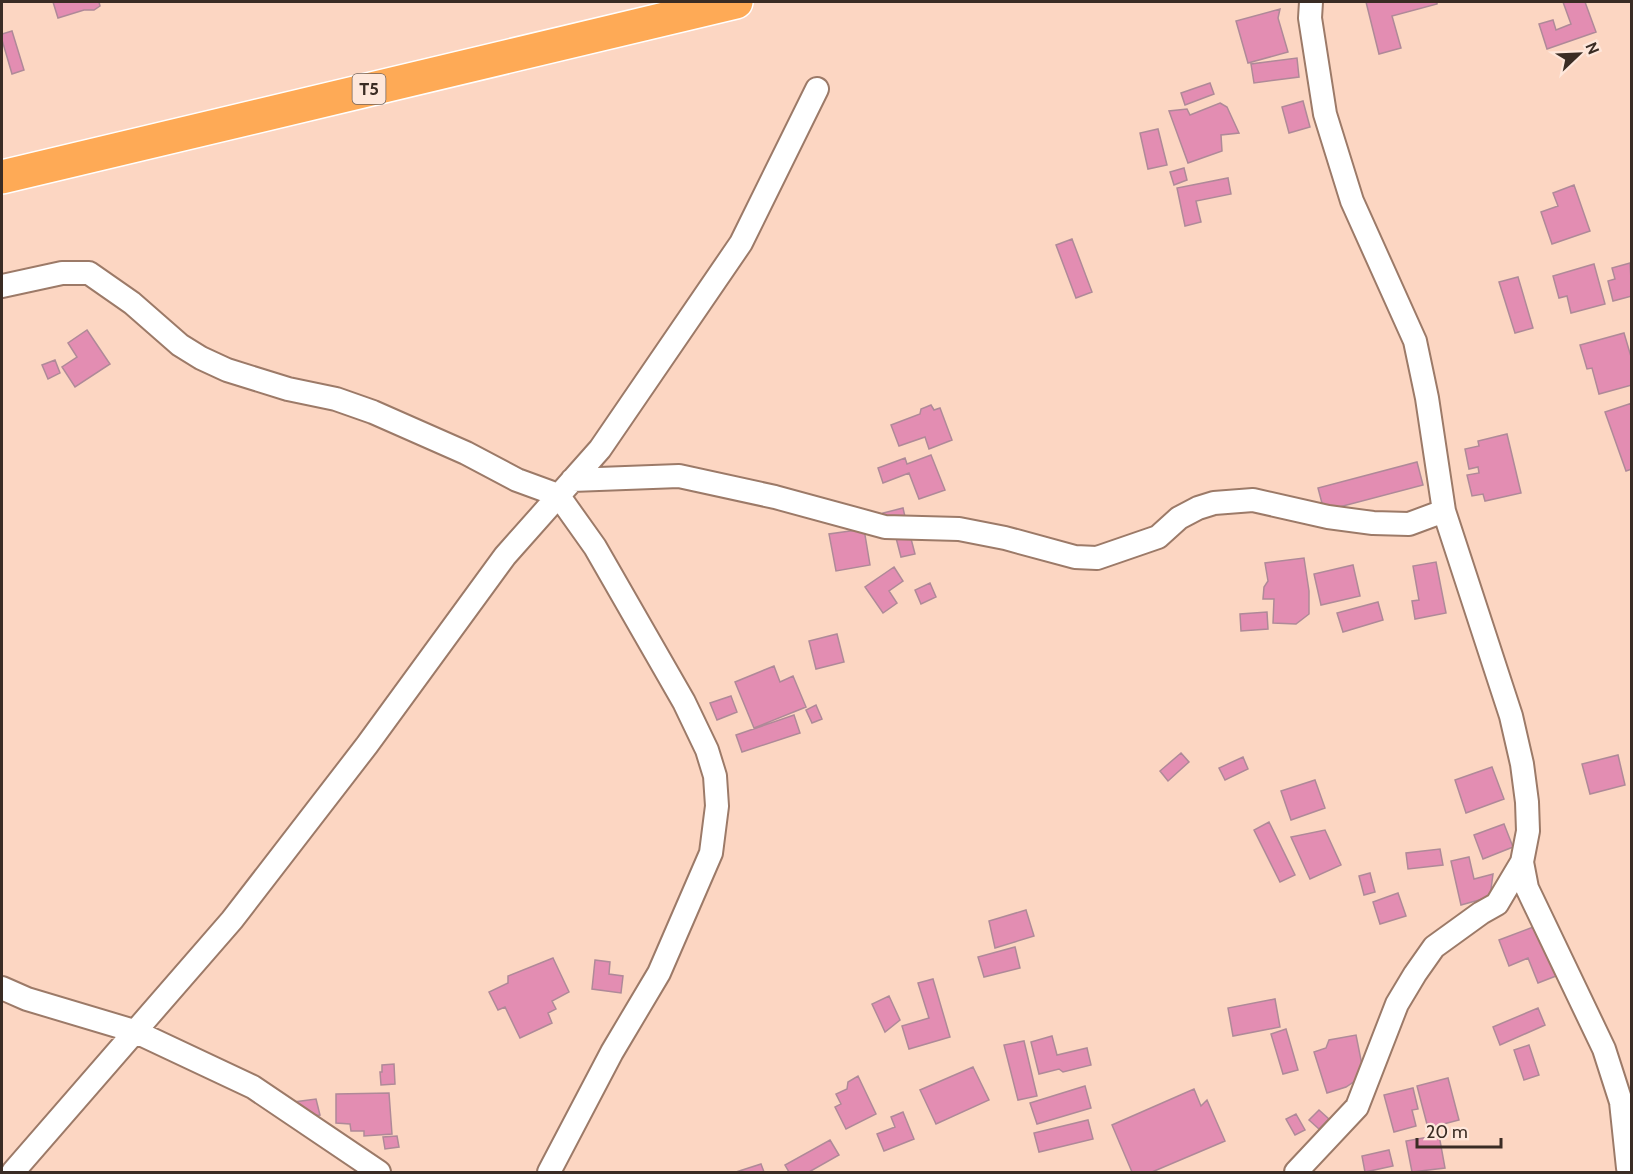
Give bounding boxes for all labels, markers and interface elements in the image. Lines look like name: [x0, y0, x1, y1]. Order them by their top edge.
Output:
north arrow: [1549, 24, 1609, 84]
text: N: [1581, 39, 1603, 57]
road number: T5: [352, 74, 386, 104]
scale bar: [1417, 1111, 1501, 1149]
text: 20 m: [1426, 1121, 1468, 1143]

